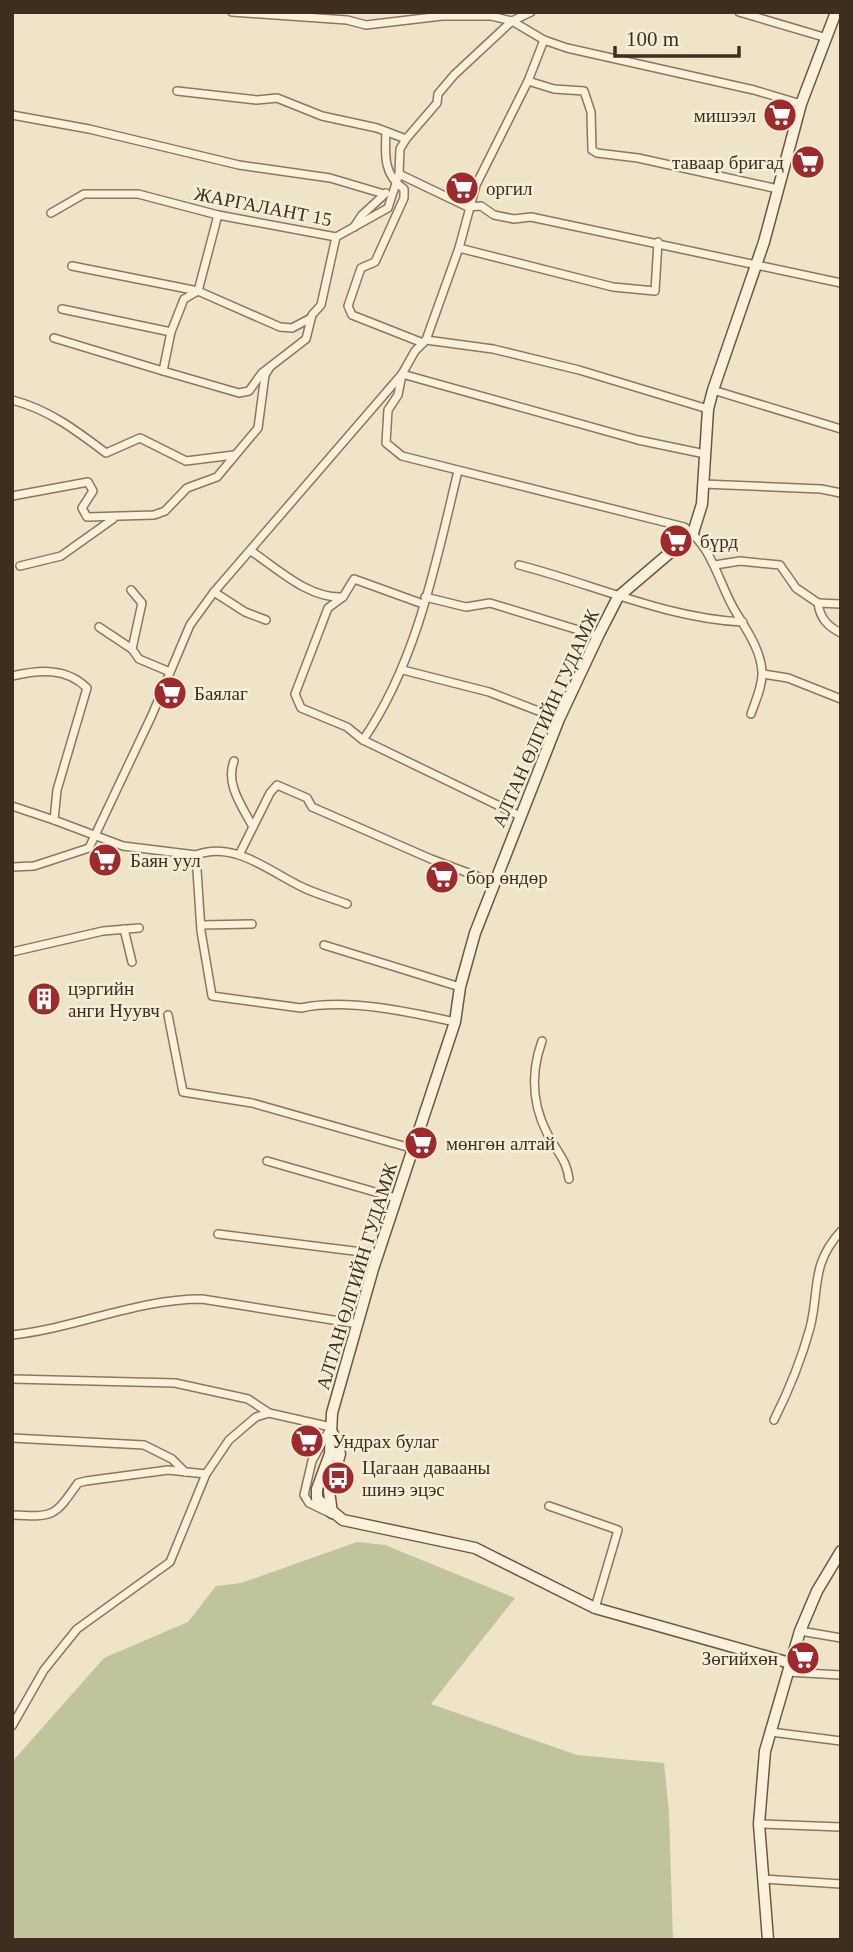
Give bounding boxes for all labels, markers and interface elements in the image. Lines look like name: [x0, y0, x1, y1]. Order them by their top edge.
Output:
scale bar: [615, 14, 739, 58]
text: 100 m: [626, 27, 679, 51]
supermarket icon: мишээл: [761, 96, 799, 134]
place label: мишээл: [694, 105, 757, 126]
supermarket icon: таваар бригад: [789, 143, 827, 181]
place label: таваар бригад: [672, 152, 784, 173]
supermarket icon: оргил: [443, 169, 481, 207]
place label: оргил: [486, 178, 533, 199]
street label: ЖАРГАЛАНТ 15: [192, 183, 333, 230]
supermarket icon: бүрд: [657, 522, 695, 560]
place label: бүрд: [700, 531, 738, 552]
street label: АЛТАН ӨЛГИЙН ГУДАМЖ: [488, 605, 603, 830]
supermarket icon: Баялаг: [151, 674, 189, 712]
place label: Баялаг: [194, 683, 248, 704]
supermarket icon: Баян уул: [86, 841, 124, 879]
place label: Баян уул: [130, 850, 201, 871]
supermarket icon: бор өндөр: [423, 858, 461, 896]
place label: бор өндөр: [466, 867, 548, 888]
place label: цэргийн анги Нуувч: [68, 978, 160, 1021]
building icon: цэргийн анги Нуувч: [25, 980, 63, 1018]
supermarket icon: мөнгөн алтай: [402, 1124, 440, 1162]
place label: мөнгөн алтай: [446, 1133, 555, 1154]
street label: АЛТАН ӨЛГИЙН ГУДАМЖ: [312, 1159, 401, 1392]
supermarket icon: Ундрах булаг: [288, 1422, 326, 1460]
place label: Ундрах булаг: [332, 1431, 439, 1452]
place label: Цагаан давааны шинэ эцэс: [362, 1457, 491, 1500]
bus stop icon: Цагаан давааны шинэ эцэс: [319, 1459, 357, 1497]
supermarket icon: Зөгийхөн: [784, 1639, 822, 1677]
place label: Зөгийхөн: [702, 1648, 778, 1669]

